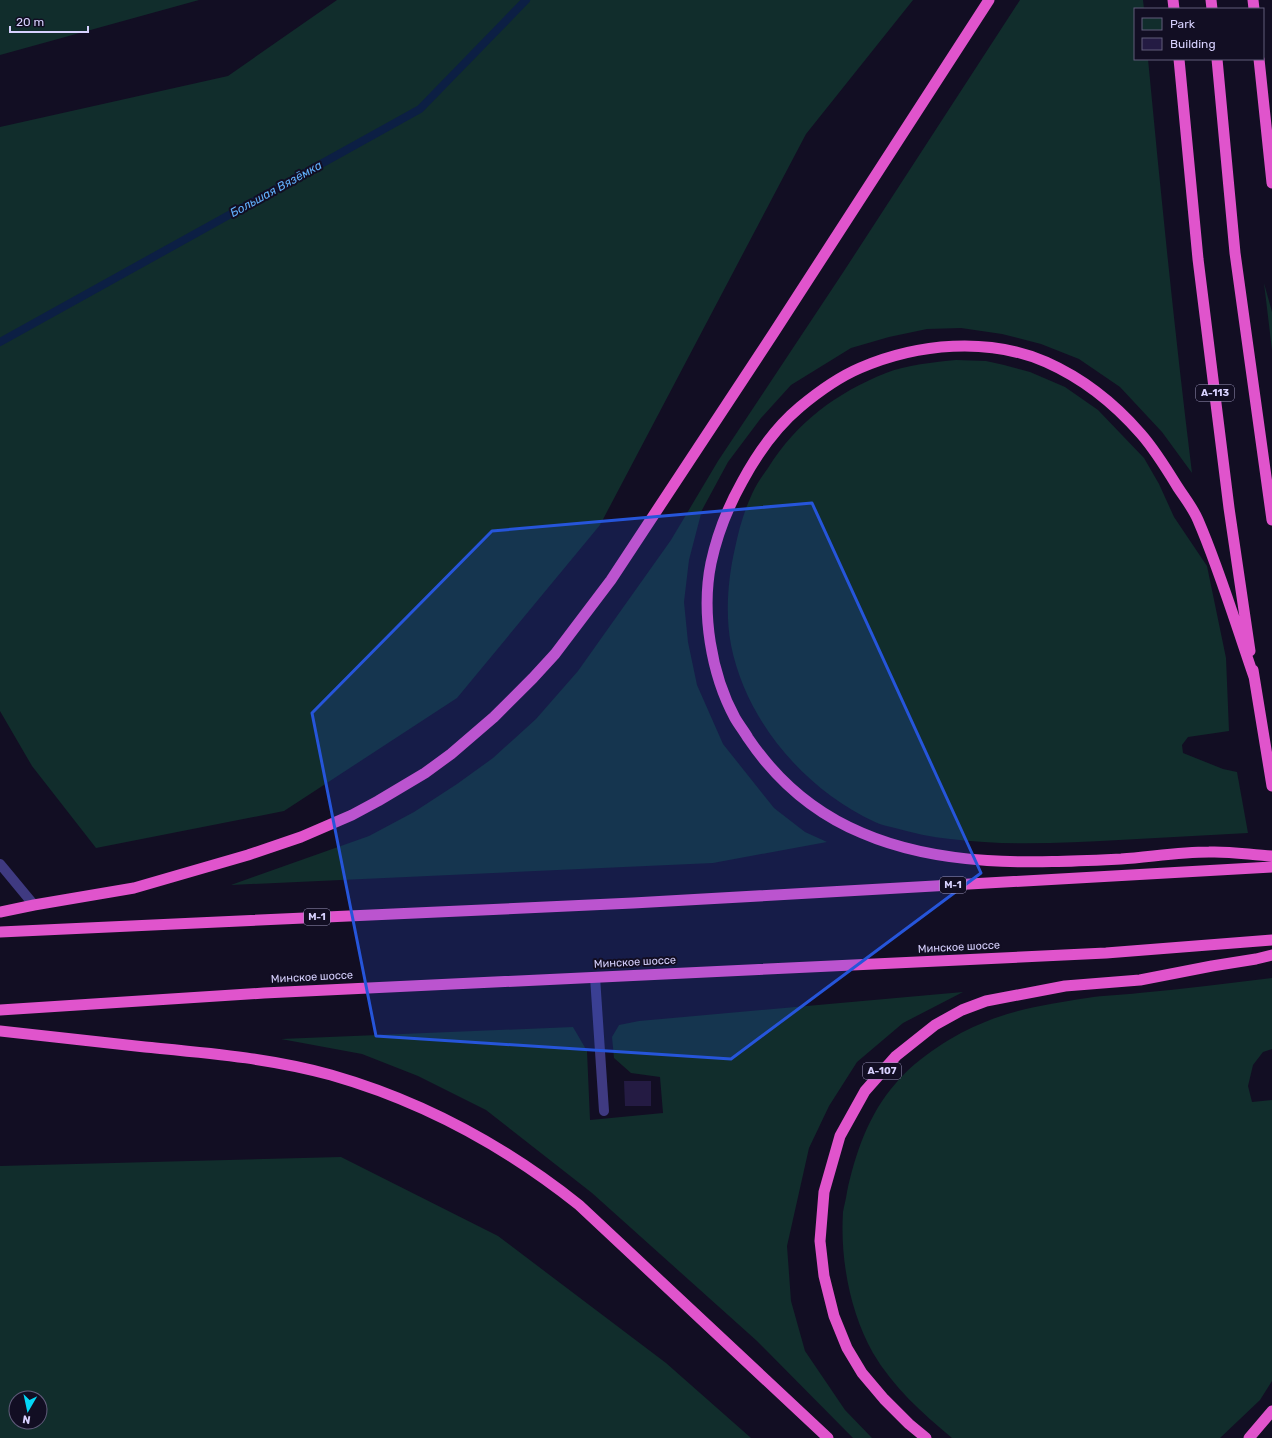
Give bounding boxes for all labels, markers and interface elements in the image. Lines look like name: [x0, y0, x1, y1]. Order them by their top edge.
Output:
scale bar: [10, 8, 88, 34]
legend: [1134, 8, 1264, 60]
text: 20 m: [16, 15, 44, 29]
text: Park: [1170, 17, 1196, 31]
text: Building: [1170, 37, 1216, 51]
water label: Большая Вязёмка: [228, 158, 324, 220]
road number: А-113: [1196, 385, 1234, 401]
road number: М-1: [940, 877, 966, 893]
road number: М-1: [304, 909, 330, 925]
street label: Минское шоссе: [918, 938, 1000, 956]
street label: Минское шоссе: [594, 953, 676, 971]
street label: Минское шоссе: [271, 968, 353, 986]
road number: А-107: [863, 1063, 901, 1079]
north arrow: [8, 1390, 48, 1430]
text: N: [22, 1412, 31, 1426]

